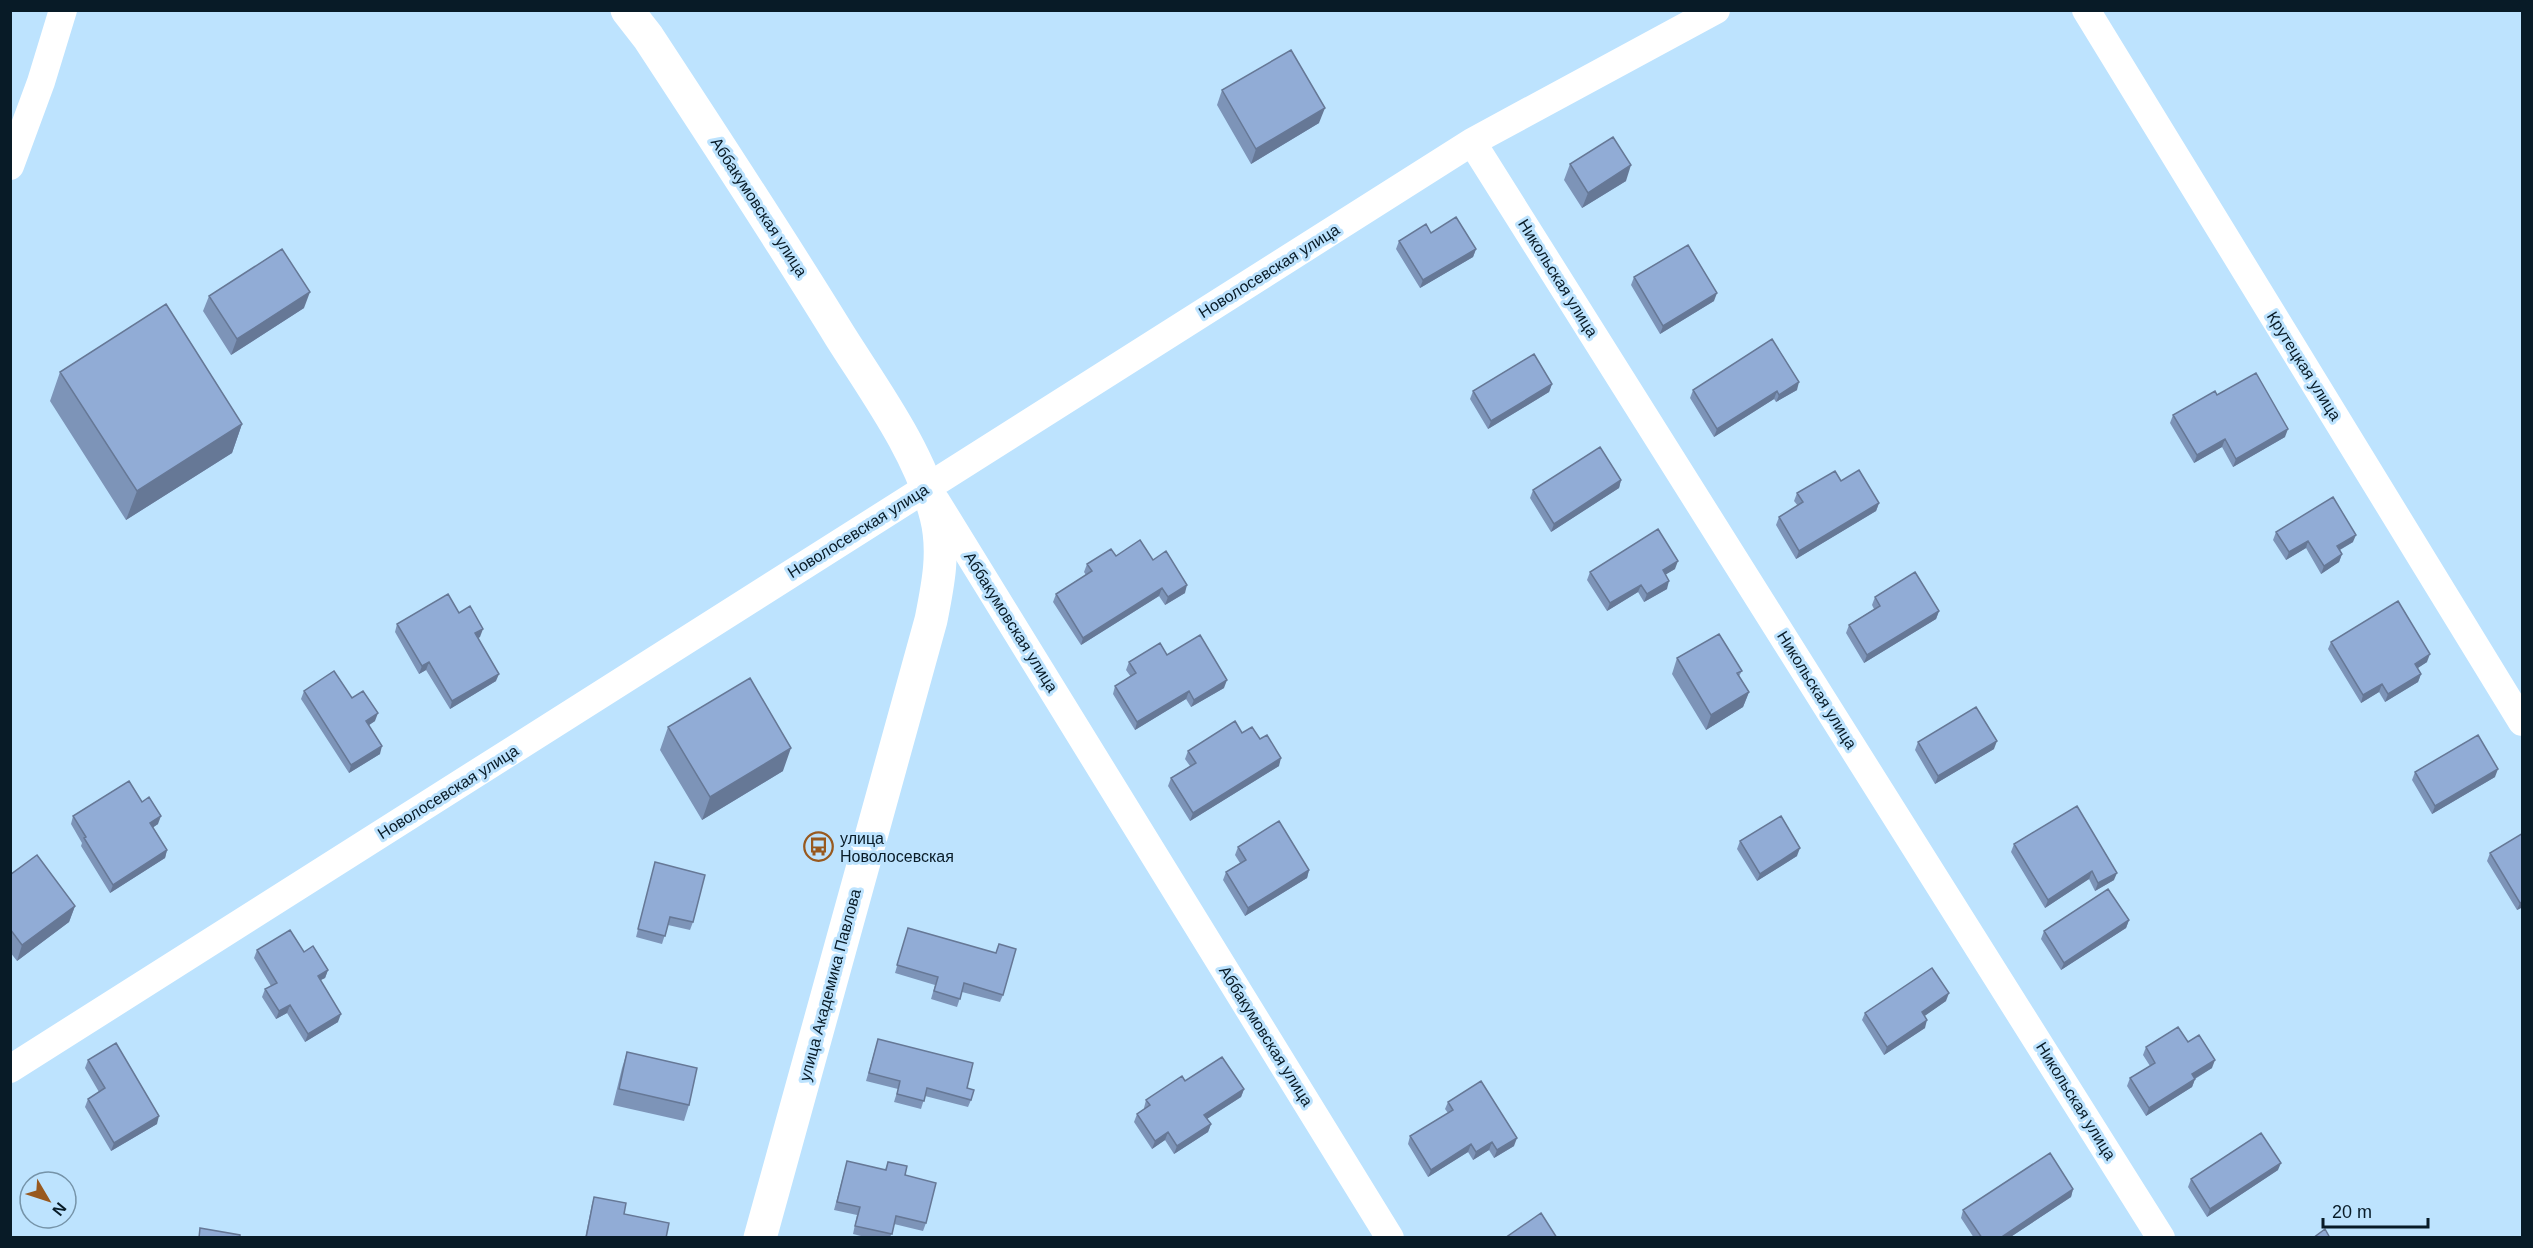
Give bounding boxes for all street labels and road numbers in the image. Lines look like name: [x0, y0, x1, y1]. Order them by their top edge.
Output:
street label: Аббакумовская улица: [708, 134, 810, 280]
street label: Никольская улица: [1515, 216, 1601, 340]
street label: Новолосевская улица: [1196, 221, 1342, 321]
street label: Крутецкая улица: [2264, 309, 2344, 423]
street label: Новолосевская улица: [785, 481, 931, 581]
street label: Аббакумовская улица: [961, 549, 1061, 695]
street label: Никольская улица: [1774, 628, 1860, 752]
street label: Новолосевская улица: [375, 742, 521, 842]
street label: улица Академика Павлова: [796, 887, 864, 1083]
street label: Аббакумовская улица: [1216, 963, 1316, 1109]
street label: Никольская улица: [2033, 1039, 2119, 1163]

